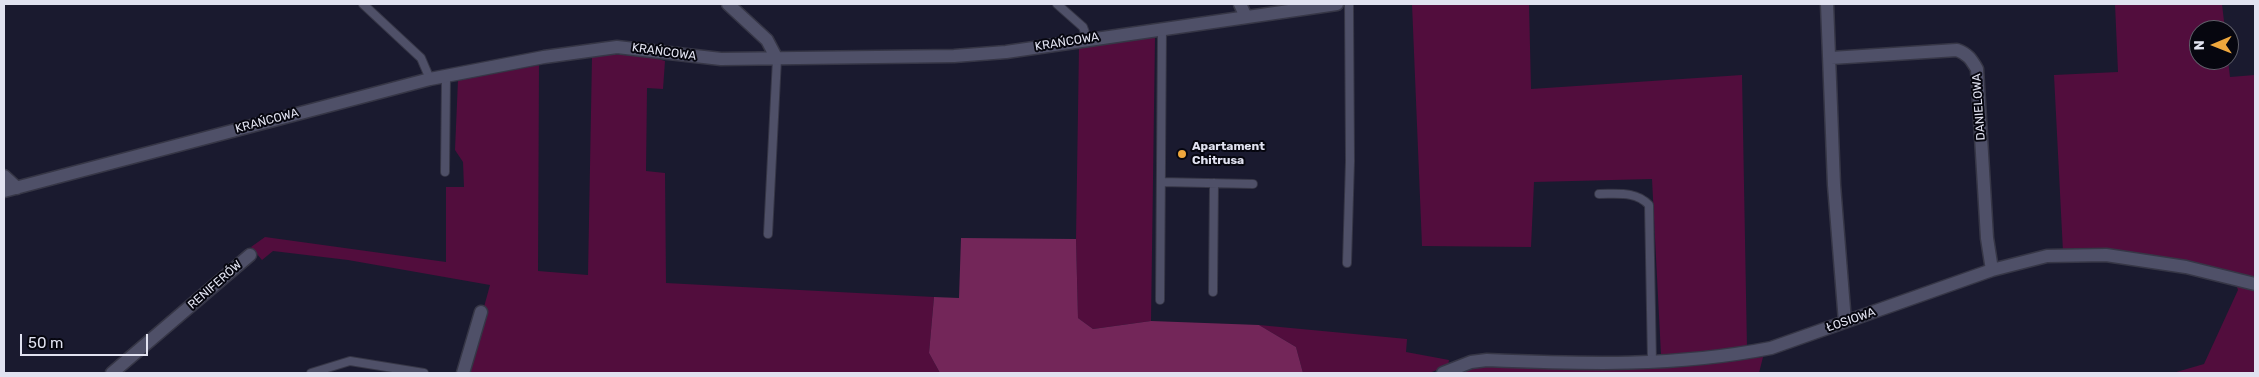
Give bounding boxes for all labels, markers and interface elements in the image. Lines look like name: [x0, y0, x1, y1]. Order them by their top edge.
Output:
north arrow: [2189, 20, 2239, 70]
street label: KRAŃCOWA: [1034, 30, 1100, 54]
street label: KRAŃCOWA: [631, 40, 697, 64]
text: N: [2191, 40, 2208, 50]
street label: DANIELOWA: [1969, 73, 1989, 141]
street label: KRAŃCOWA: [234, 106, 300, 136]
place label: Apartament Chitrusa: [1192, 140, 1265, 168]
marker: Apartament Chitrusa: [1176, 148, 1188, 160]
street label: RENIFERÓW: [185, 258, 245, 312]
street label: ŁOSIOWA: [1825, 305, 1877, 335]
scale bar: [22, 324, 150, 356]
text: 50 m: [28, 334, 63, 352]

